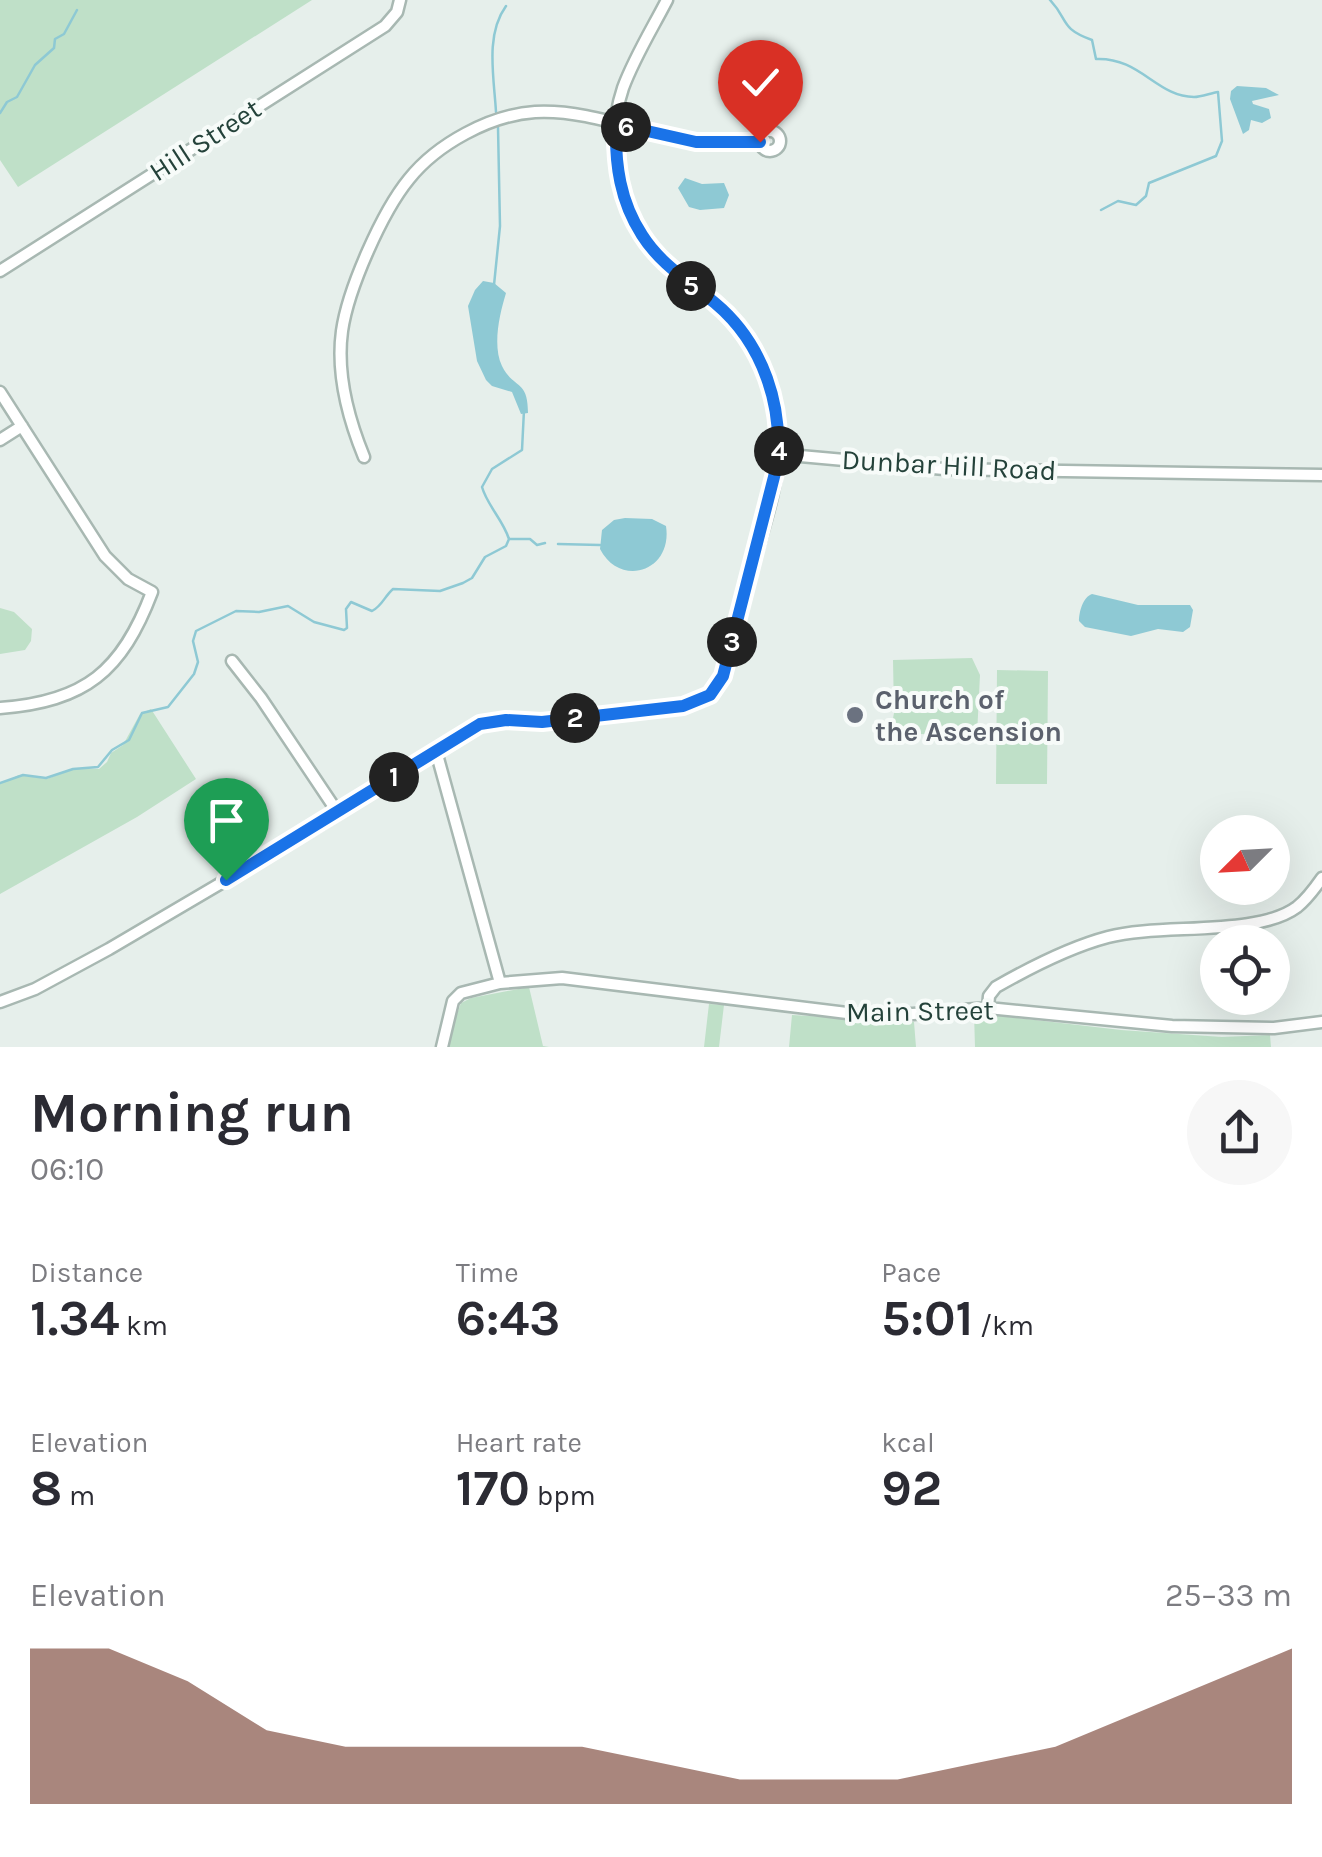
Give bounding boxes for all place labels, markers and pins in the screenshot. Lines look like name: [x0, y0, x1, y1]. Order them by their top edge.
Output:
pin: [718, 40, 803, 143]
pin: 6: [601, 102, 651, 152]
pin: 5: [666, 261, 716, 311]
pin: 4: [754, 426, 804, 476]
pin: 3: [707, 617, 757, 667]
place label: Church of the Ascension: [875, 683, 1062, 748]
pin: 2: [550, 693, 600, 743]
marker: Church of the Ascension: [844, 704, 866, 726]
pin: 1: [369, 752, 419, 802]
pin: [184, 778, 269, 881]

